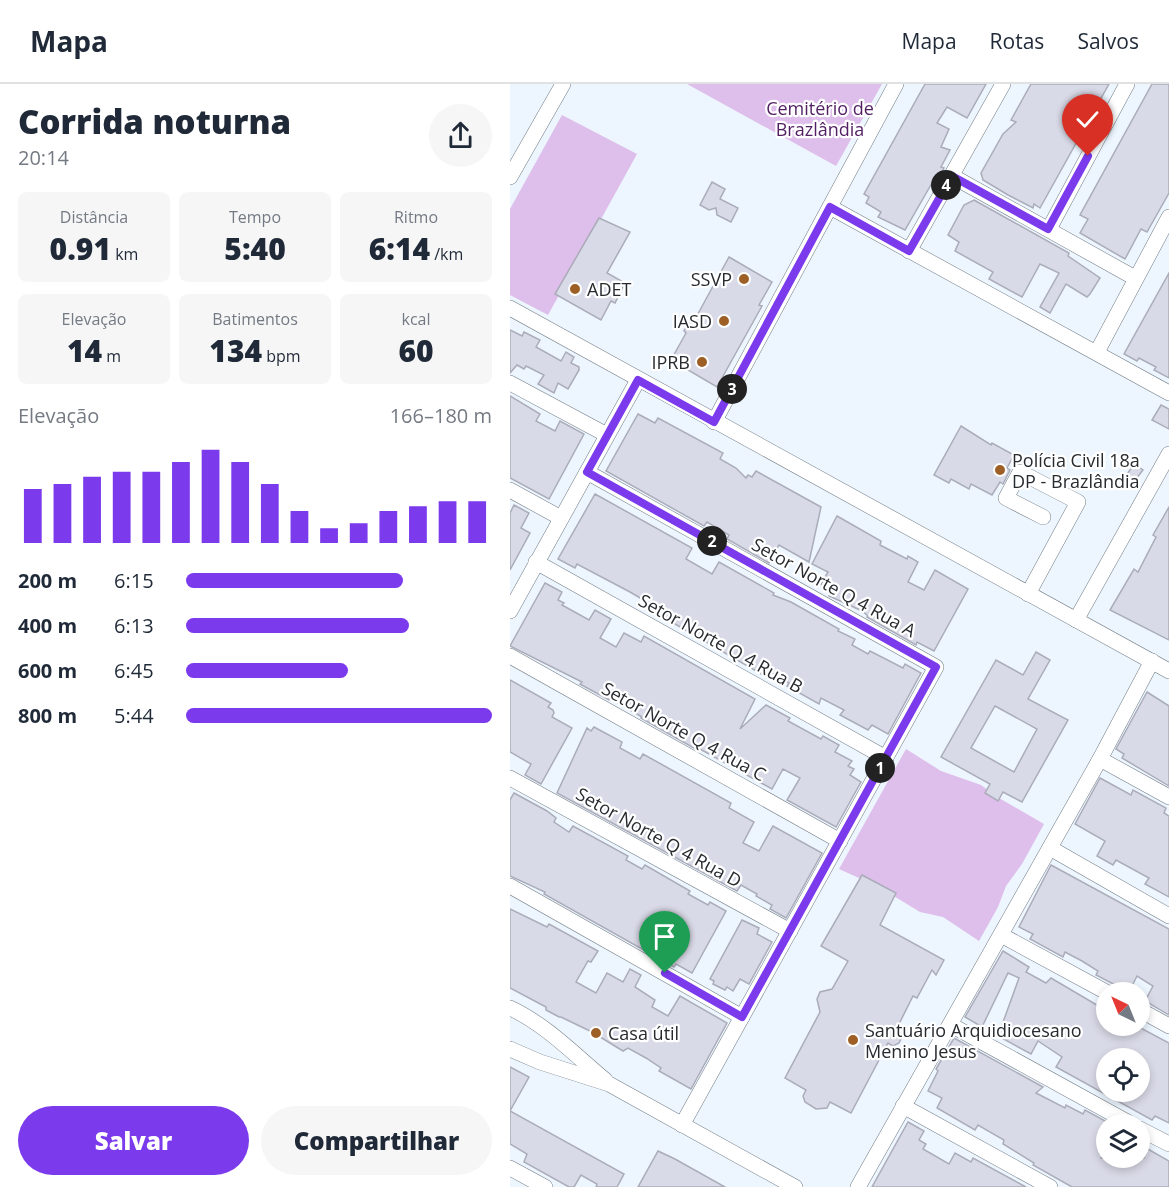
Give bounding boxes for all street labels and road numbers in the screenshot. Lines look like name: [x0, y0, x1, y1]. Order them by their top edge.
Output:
street label: Setor Norte Q 4 Rua A: [748, 532, 921, 642]
street label: Setor Norte Q 4 Rua B: [635, 588, 807, 698]
street label: Setor Norte Q 4 Rua C: [598, 676, 770, 786]
street label: Setor Norte Q 4 Rua D: [572, 781, 746, 893]

